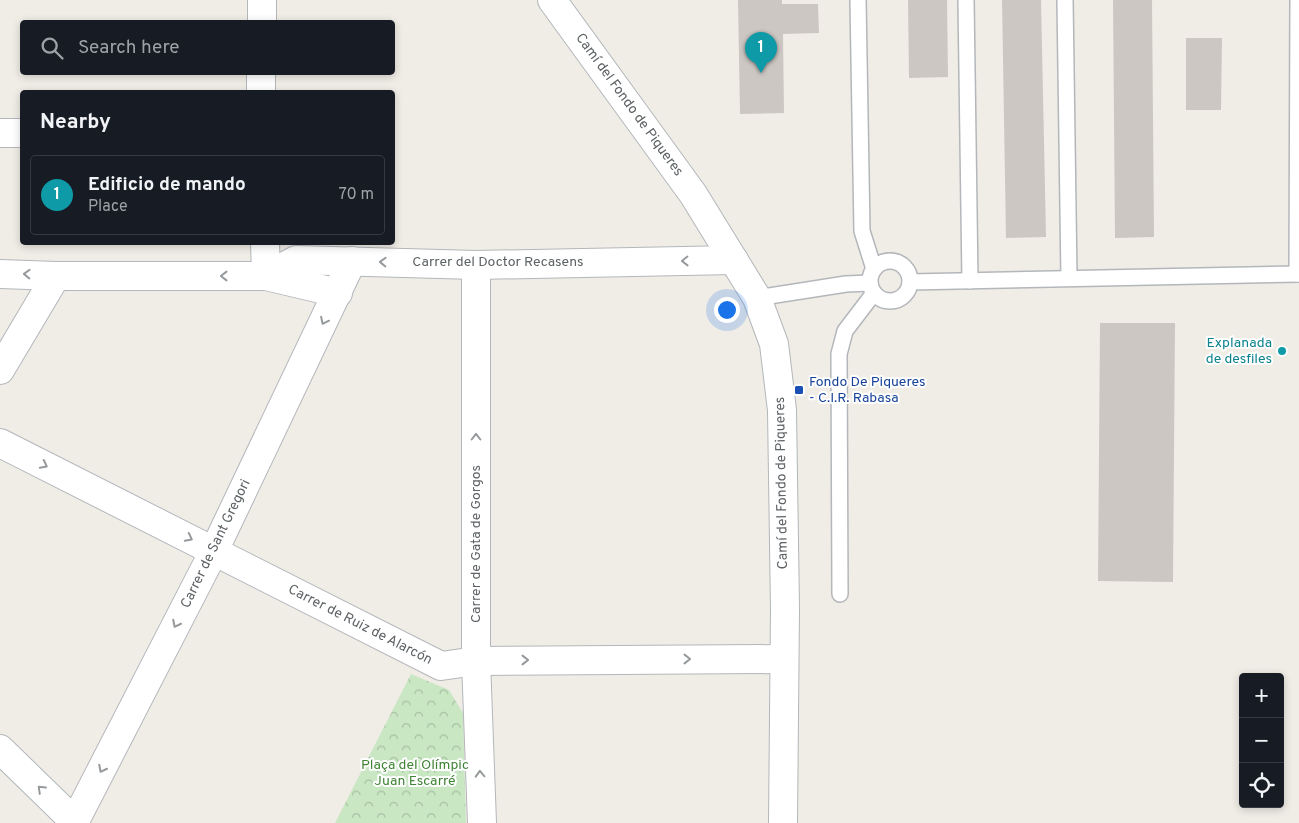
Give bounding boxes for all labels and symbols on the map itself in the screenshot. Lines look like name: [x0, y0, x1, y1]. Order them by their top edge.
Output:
street label: Camí del Fondo de Piqueres: [571, 30, 687, 180]
pin: 1: [745, 32, 777, 73]
street label: Carrer del Doctor Recasens: [412, 254, 584, 271]
one-way arrow: [681, 255, 689, 266]
one-way arrow: [378, 257, 386, 267]
one-way arrow: [22, 269, 30, 280]
one-way arrow: [220, 271, 228, 281]
your location: [714, 297, 740, 323]
one-way arrow: [320, 316, 331, 325]
place label: Explanada de desfiles: [1206, 335, 1272, 368]
marker: Explanada de desfiles: [1276, 345, 1288, 357]
place label: Fondo De Piqueres - C.I.R. Rabasa: [809, 374, 926, 407]
marker: Fondo De Piqueres - C.I.R. Rabasa: [793, 384, 805, 396]
street label: Camí del Fondo de Piqueres: [772, 397, 792, 569]
one-way arrow: [471, 433, 481, 440]
one-way arrow: [38, 459, 47, 469]
street label: Carrer de Gata de Gorgos: [468, 465, 485, 623]
street label: Carrer de Sant Gregori: [177, 477, 255, 611]
one-way arrow: [183, 532, 192, 542]
street label: Carrer de Ruiz de Alarcón: [285, 581, 435, 669]
one-way arrow: [172, 619, 182, 628]
one-way arrow: [684, 654, 692, 664]
one-way arrow: [521, 655, 529, 666]
park label: Plaça del Olímpic Juan Escarré: [361, 757, 469, 790]
one-way arrow: [98, 763, 108, 772]
one-way arrow: [475, 770, 485, 778]
one-way arrow: [38, 786, 47, 795]

